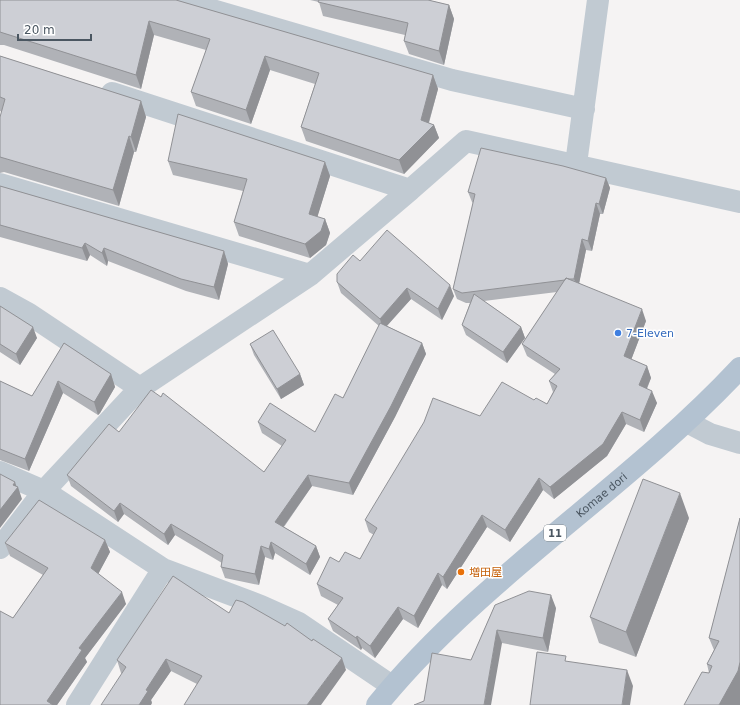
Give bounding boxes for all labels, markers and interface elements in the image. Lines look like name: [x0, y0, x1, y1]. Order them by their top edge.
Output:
scale bar: [18, 16, 91, 42]
text: 20 m: [24, 23, 55, 37]
place label: 7-Eleven: [626, 327, 674, 340]
marker: 7-Eleven: [613, 328, 623, 338]
street label: Komae dori: [574, 470, 630, 520]
road number: 11: [544, 525, 566, 541]
place label: 増田屋: [469, 566, 502, 579]
marker: 増田屋: [456, 567, 466, 577]

